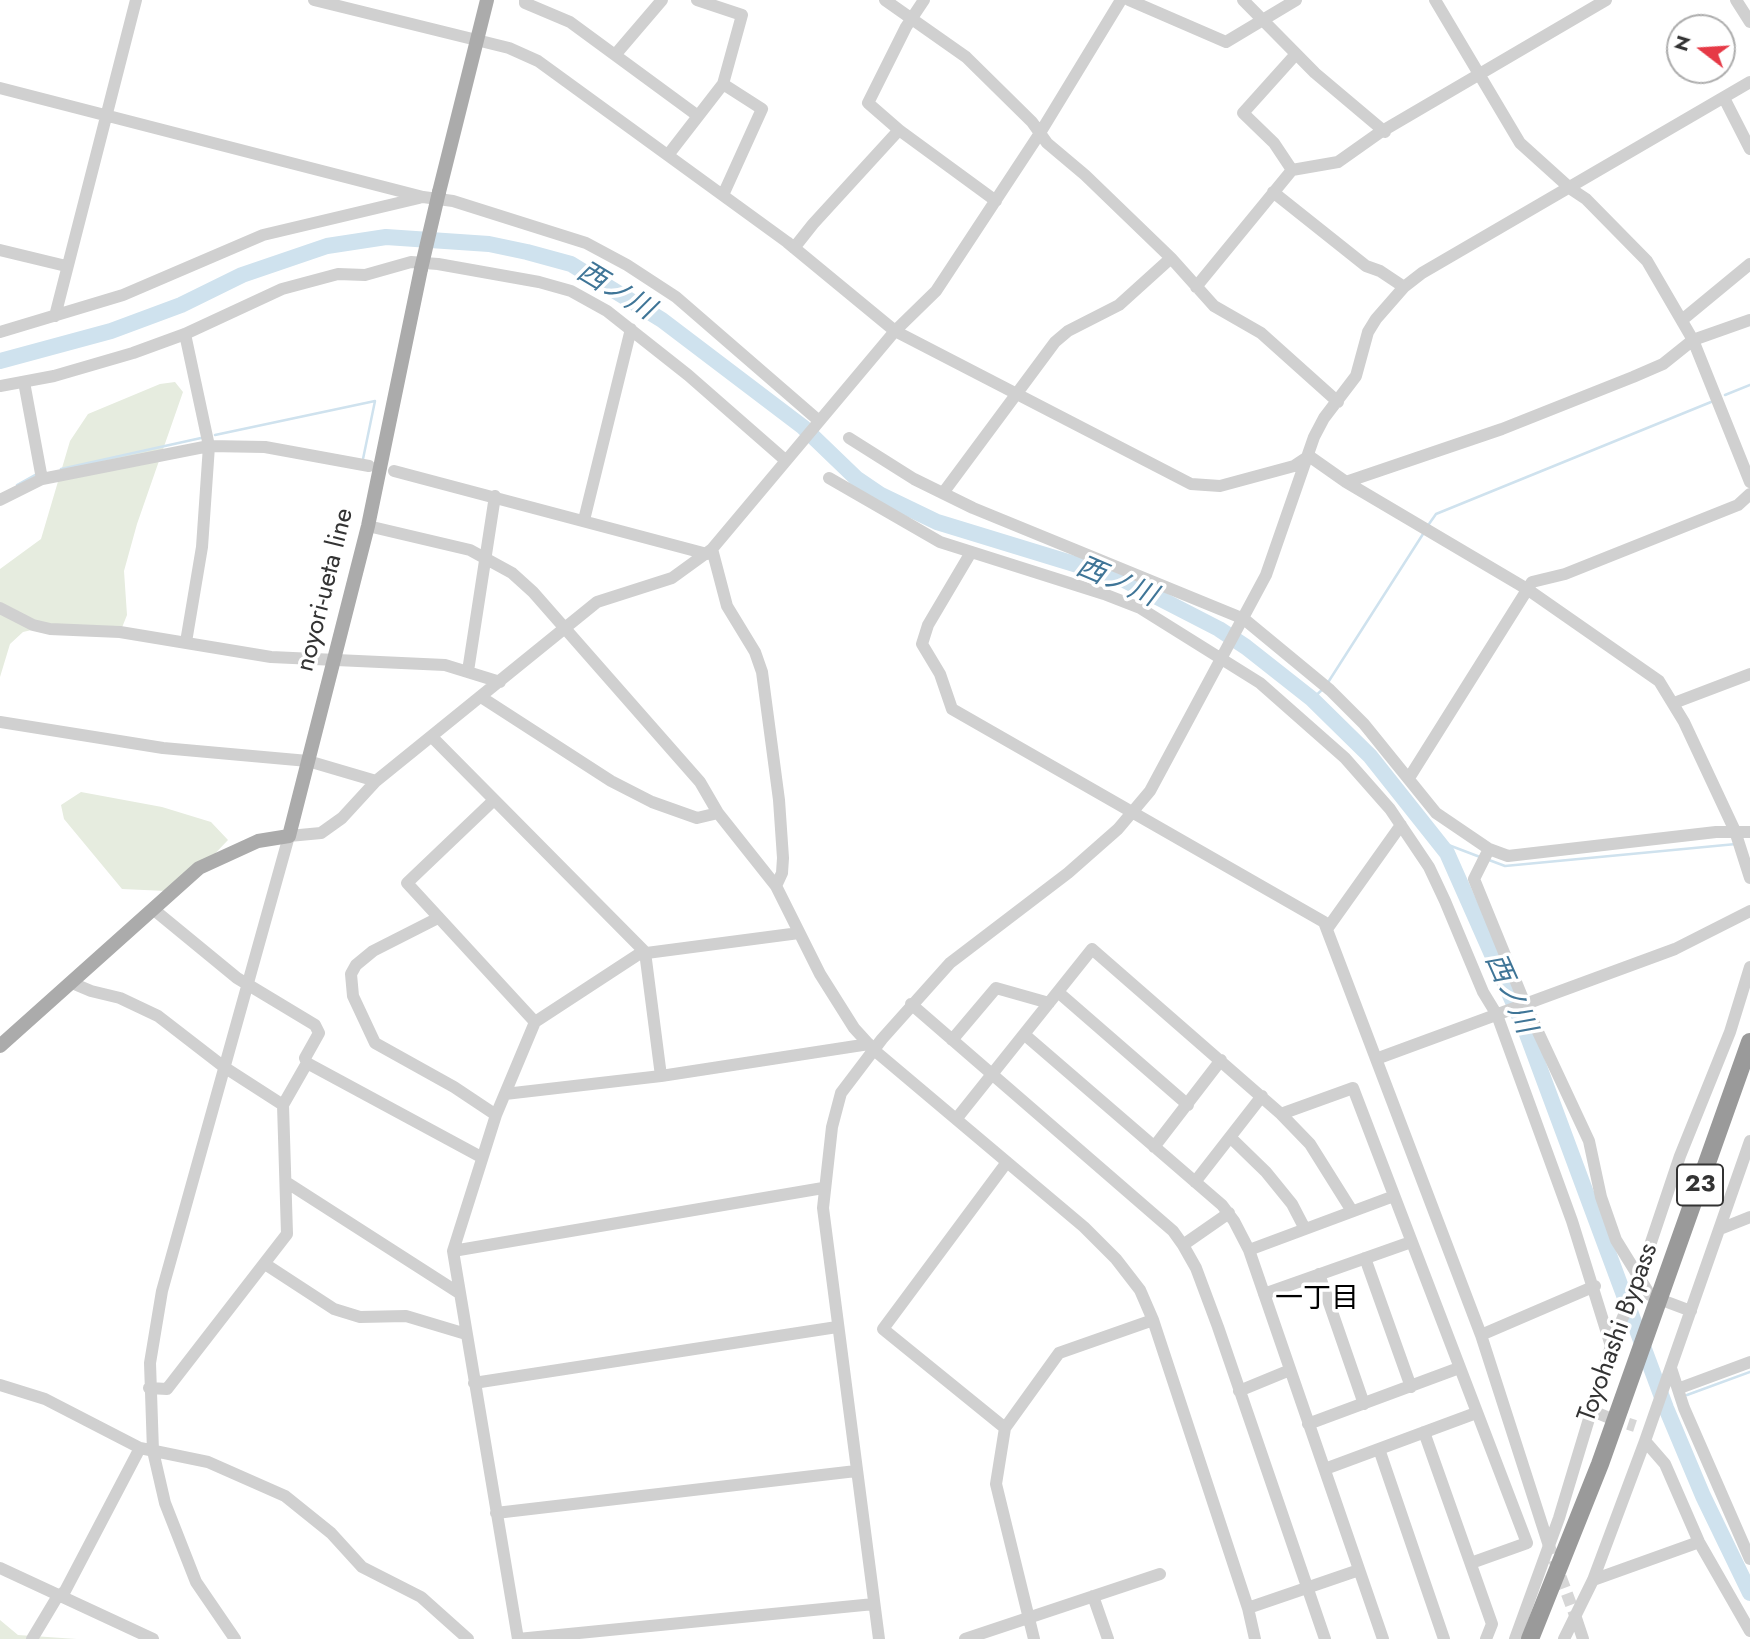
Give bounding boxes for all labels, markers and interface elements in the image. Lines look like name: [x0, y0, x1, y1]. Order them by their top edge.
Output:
north arrow: [1666, 14, 1736, 84]
text: N: [1667, 32, 1697, 54]
water label: 西ノ川: [570, 256, 660, 328]
street label: noyori-ueta line: [291, 505, 361, 675]
water label: 西ノ川: [1071, 551, 1161, 615]
water label: 西ノ川: [1477, 949, 1541, 1039]
road number: 23: [1677, 1164, 1723, 1205]
street label: Toyohashi Bypass: [1572, 1240, 1666, 1426]
district label: 一丁目: [1275, 1283, 1359, 1317]

